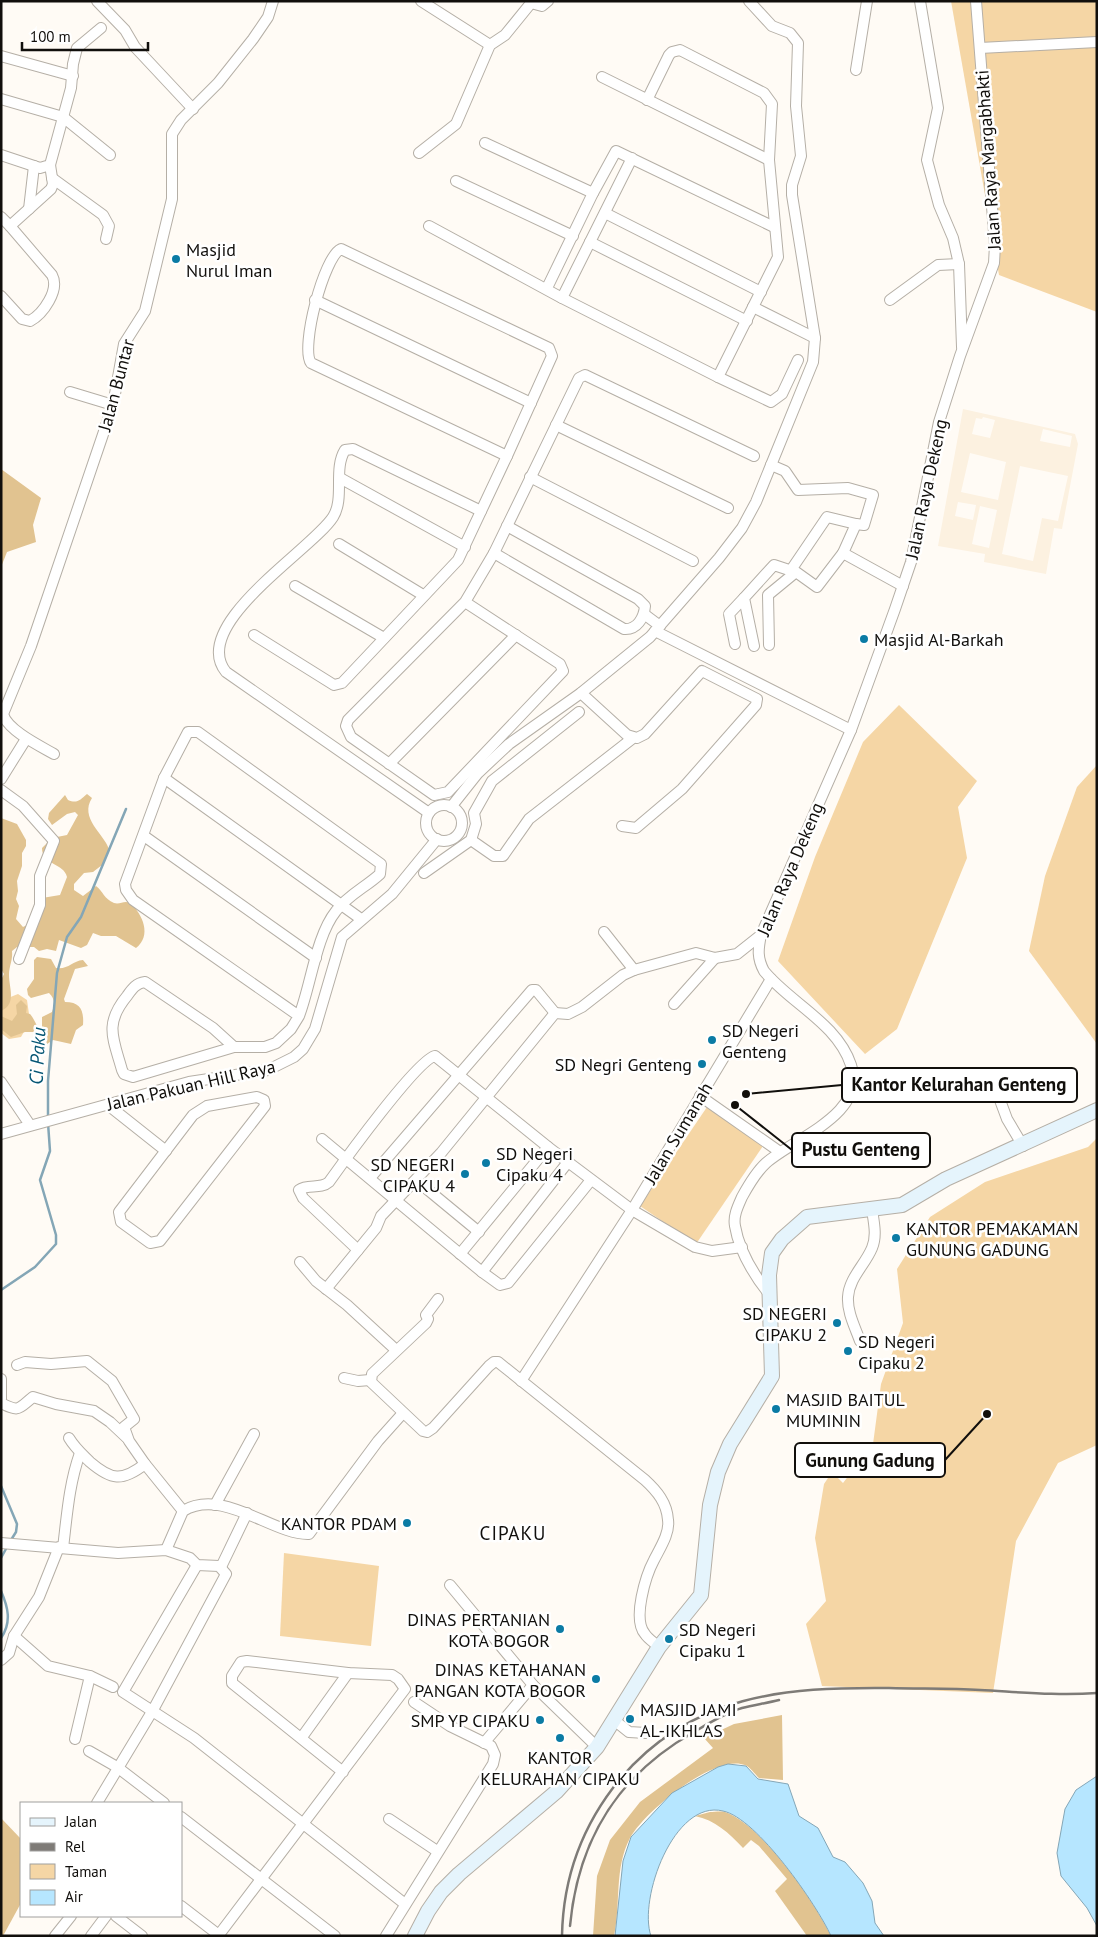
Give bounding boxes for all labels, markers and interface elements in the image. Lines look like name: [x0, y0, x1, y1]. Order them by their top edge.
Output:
scale bar: [22, 20, 149, 52]
text: 100 m: [30, 27, 71, 46]
street label: Jalan Raya Margabhakti: [970, 69, 1006, 252]
place label: Masjid Nurul Iman: [186, 238, 272, 282]
marker: Masjid Nurul Iman: [170, 253, 182, 265]
street label: Jalan Buntar: [92, 337, 139, 434]
street label: Jalan Raya Dekeng: [900, 417, 952, 562]
place label: Masjid Al-Barkah: [874, 628, 1004, 651]
marker: Masjid Al-Barkah: [858, 633, 870, 645]
street label: Jalan Raya Dekeng: [751, 799, 828, 940]
place label: SD Negeri Genteng: [722, 1019, 799, 1063]
water label: Ci Paku: [24, 1026, 51, 1085]
marker: SD Negeri Genteng: [706, 1034, 718, 1046]
place label: SD Negri Genteng: [555, 1053, 692, 1076]
street label: Jalan Pakuan Hill Raya: [104, 1054, 278, 1116]
marker: SD Negri Genteng: [696, 1058, 708, 1070]
callout: Kantor Kelurahan Genteng: [842, 1068, 1077, 1102]
text: Kantor Kelurahan Genteng: [852, 1072, 1066, 1096]
street label: Jalan Sumanah: [638, 1078, 717, 1189]
callout: Pustu Genteng: [792, 1133, 930, 1167]
text: Pustu Genteng: [802, 1137, 920, 1161]
place label: SD Negeri Cipaku 4: [496, 1142, 573, 1186]
place label: SD NEGERI CIPAKU 4: [370, 1153, 455, 1197]
marker: SD Negeri Cipaku 4: [480, 1157, 492, 1169]
marker: SD NEGERI CIPAKU 4: [459, 1168, 471, 1180]
place label: KANTOR PEMAKAMAN GUNUNG GADUNG: [906, 1217, 1078, 1261]
marker: KANTOR PEMAKAMAN GUNUNG GADUNG: [890, 1232, 902, 1244]
place label: SD NEGERI CIPAKU 2: [742, 1302, 827, 1346]
marker: SD NEGERI CIPAKU 2: [831, 1317, 843, 1329]
place label: SD Negeri Cipaku 2: [858, 1330, 935, 1374]
marker: SD Negeri Cipaku 2: [842, 1345, 854, 1357]
place label: MASJID BAITUL MUMININ: [786, 1388, 905, 1432]
marker: MASJID BAITUL MUMININ: [770, 1403, 782, 1415]
callout: Gunung Gadung: [795, 1443, 945, 1477]
text: Gunung Gadung: [805, 1448, 935, 1472]
place label: KANTOR PDAM: [281, 1512, 397, 1535]
marker: KANTOR PDAM: [401, 1517, 413, 1529]
district label: CIPAKU: [480, 1521, 546, 1545]
place label: DINAS PERTANIAN KOTA BOGOR: [407, 1608, 550, 1652]
place label: SD Negeri Cipaku 1: [679, 1618, 756, 1662]
marker: DINAS PERTANIAN KOTA BOGOR: [554, 1623, 566, 1635]
marker: SD Negeri Cipaku 1: [663, 1633, 675, 1645]
place label: DINAS KETAHANAN PANGAN KOTA BOGOR: [414, 1658, 586, 1702]
marker: DINAS KETAHANAN PANGAN KOTA BOGOR: [590, 1673, 602, 1685]
place label: MASJID JAMI AL-IKHLAS: [640, 1698, 737, 1742]
place label: SMP YP CIPAKU: [411, 1709, 530, 1732]
marker: MASJID JAMI AL-IKHLAS: [624, 1713, 636, 1725]
marker: SMP YP CIPAKU: [534, 1714, 546, 1726]
marker: KANTOR KELURAHAN CIPAKU: [554, 1732, 566, 1744]
place label: KANTOR KELURAHAN CIPAKU: [480, 1746, 640, 1790]
legend: [20, 1802, 182, 1917]
text: Jalan: [64, 1812, 97, 1831]
text: Rel: [65, 1837, 86, 1856]
text: Taman: [65, 1862, 107, 1881]
text: Air: [65, 1887, 83, 1906]

